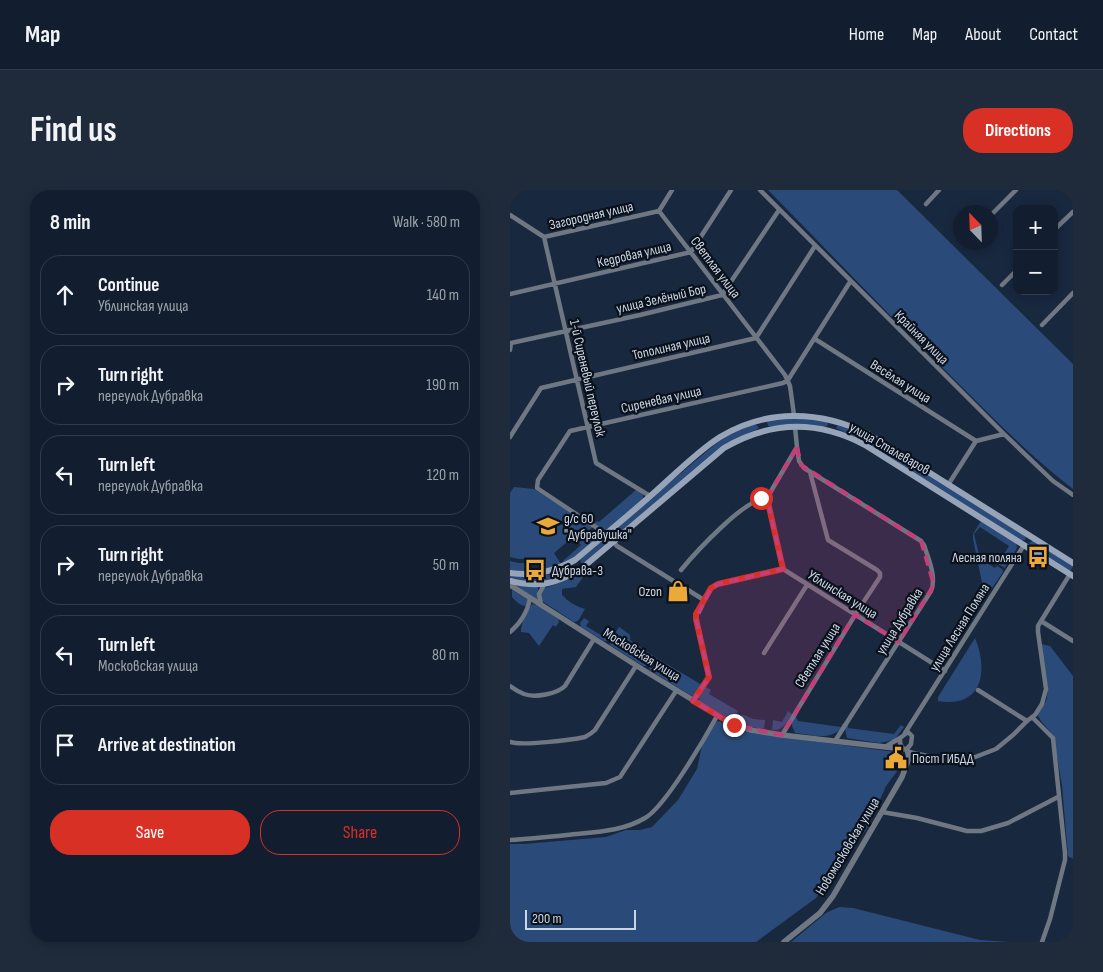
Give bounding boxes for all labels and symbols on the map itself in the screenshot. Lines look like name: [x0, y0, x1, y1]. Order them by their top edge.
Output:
street label: Загородная улица: [547, 198, 635, 233]
north arrow: [953, 205, 998, 250]
street label: Светлая улица: [687, 233, 744, 301]
street label: Кедровая улица: [595, 238, 673, 271]
street label: улица Зелёный Бор: [615, 280, 708, 317]
street label: Крайняя улица: [891, 307, 952, 368]
street label: 1-й Сиреневый переулок: [566, 318, 609, 439]
street label: Тополиная улица: [631, 329, 712, 364]
street label: Весёлая улица: [867, 356, 934, 407]
street label: Сиреневая улица: [619, 382, 703, 417]
street label: улица Сталеваров: [847, 419, 933, 478]
route start: [750, 487, 773, 510]
place label: д/с 60 "Дубравушка": [564, 510, 632, 543]
school or university icon: д/с 60 "Дубравушка": [535, 513, 561, 539]
bus stop icon: Лесная поляна: [1025, 544, 1051, 570]
place label: Лесная поляна: [951, 549, 1022, 566]
bus stop icon: Дубрава-3: [522, 557, 548, 583]
place label: Дубрава-3: [552, 562, 603, 579]
street label: Ублинская улица: [805, 566, 881, 623]
shop icon: Ozon: [665, 578, 691, 604]
street label: улица Лесная Поляна: [926, 580, 993, 674]
place label: Ozon: [638, 583, 662, 600]
street label: улица Дубравка: [872, 585, 926, 658]
street label: Светлая улица: [791, 620, 844, 691]
street label: Московская улица: [600, 624, 683, 685]
route end: [723, 714, 746, 737]
public building icon: Пост ГИБДД: [883, 745, 909, 771]
place label: Пост ГИБДД: [912, 750, 974, 767]
street label: Новомосковская улица: [812, 794, 883, 898]
scale bar: [525, 907, 636, 930]

